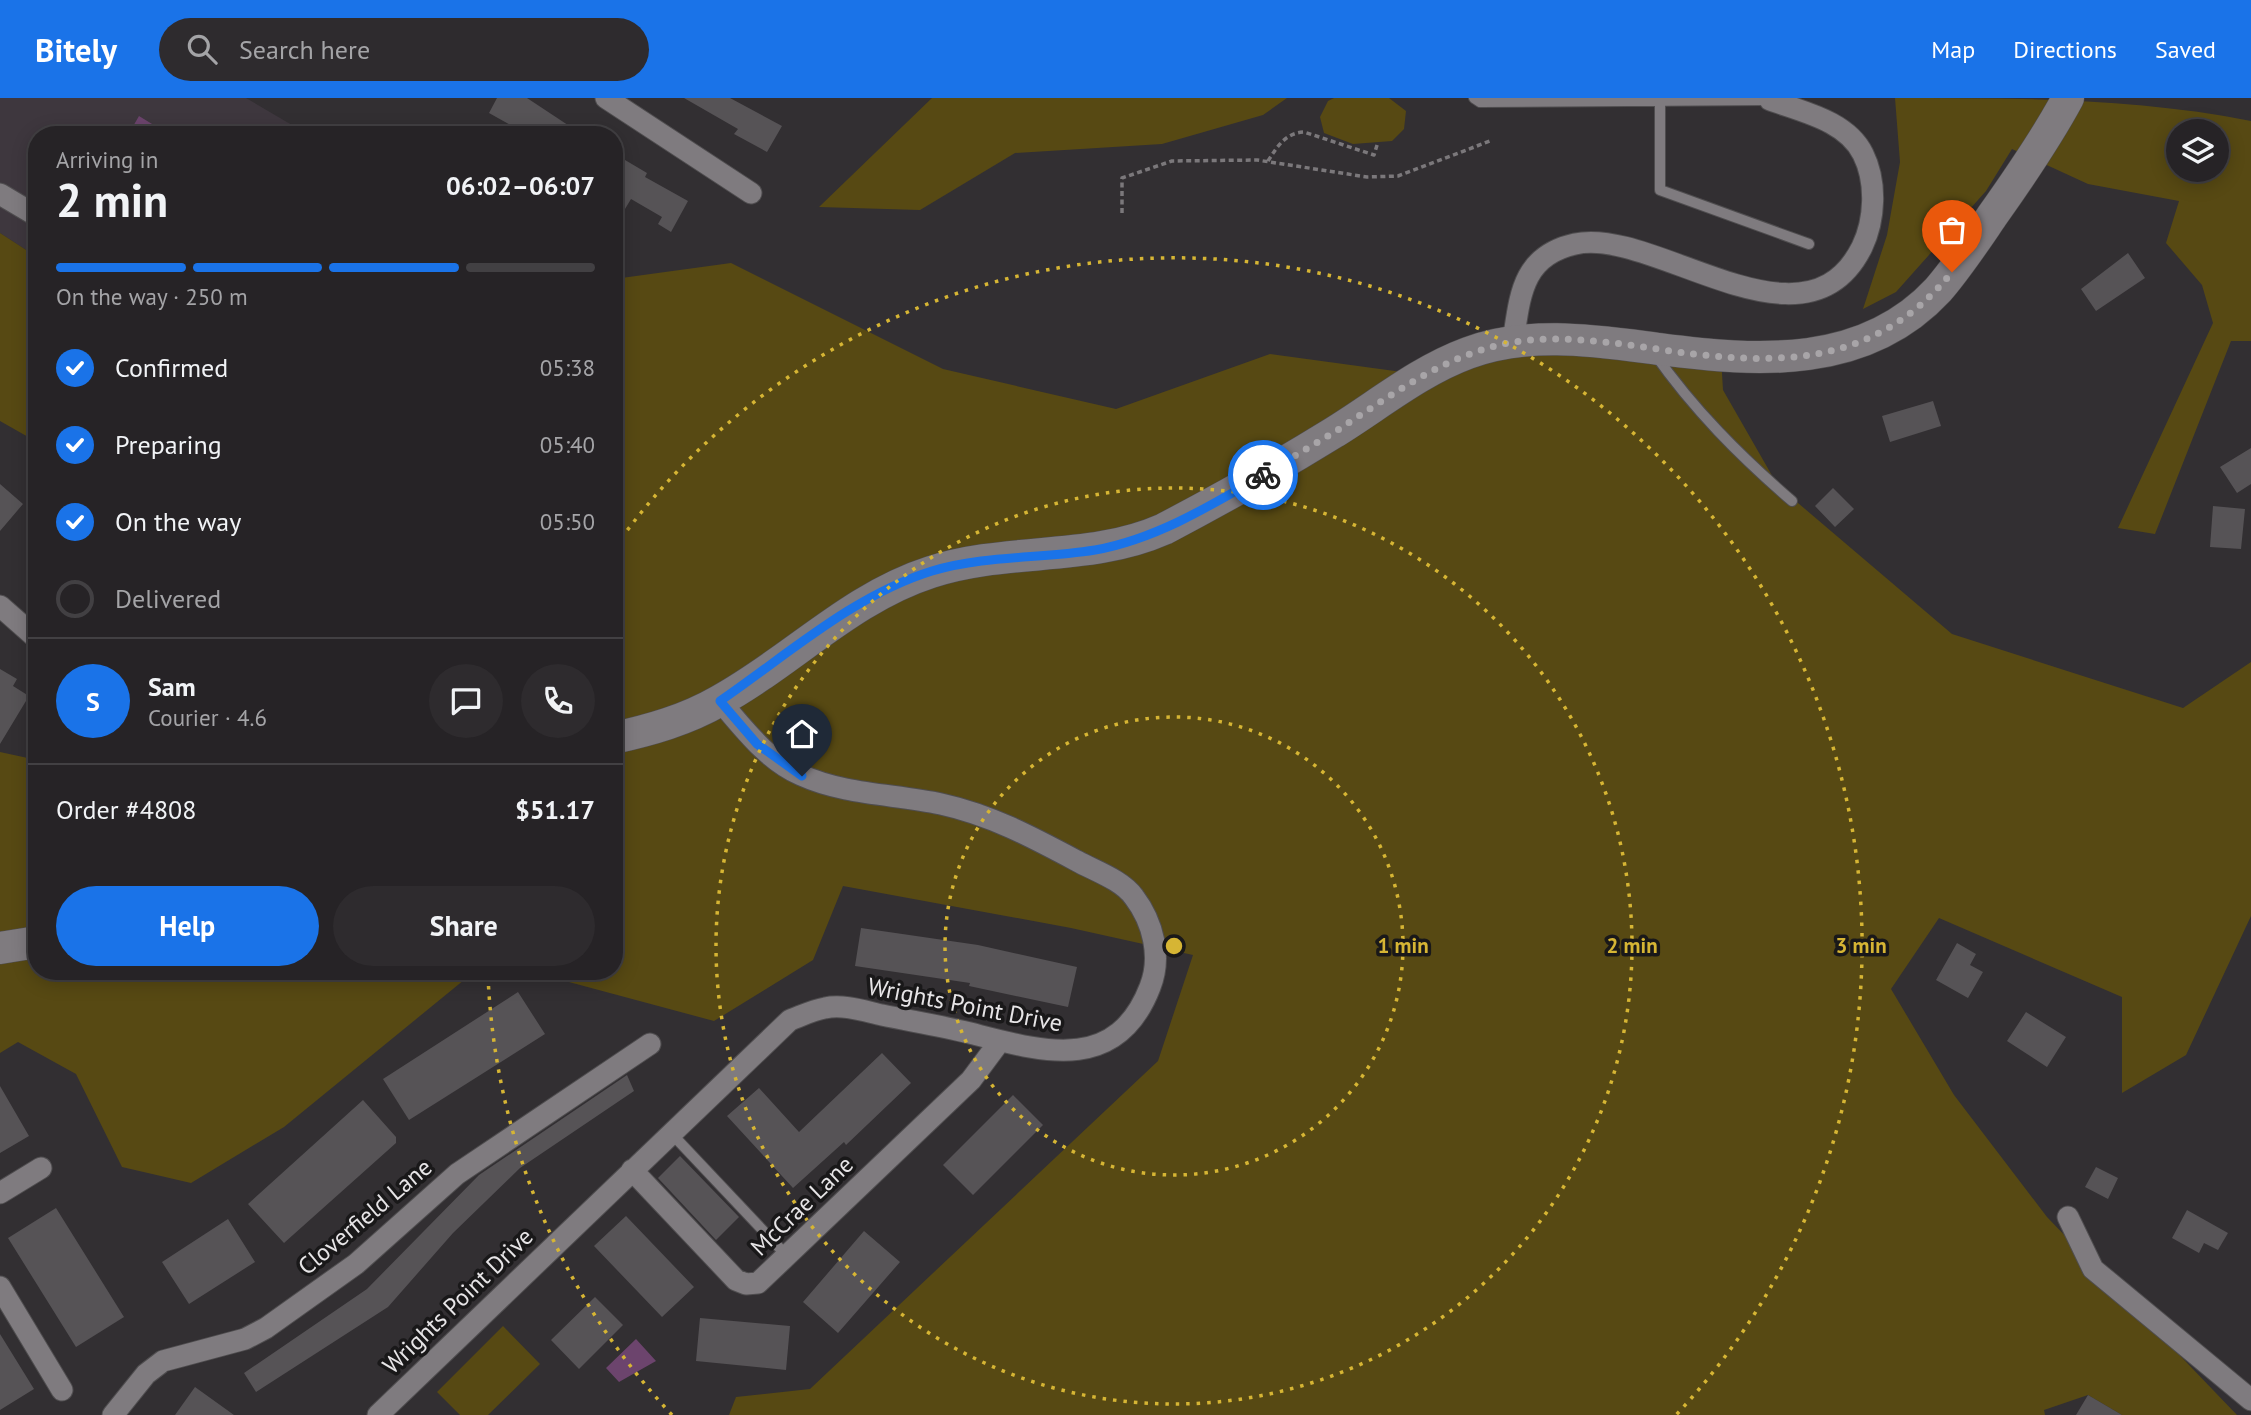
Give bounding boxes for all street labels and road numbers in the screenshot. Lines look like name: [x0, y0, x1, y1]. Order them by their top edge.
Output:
street label: Wrights Point Drive: [865, 970, 1065, 1039]
street label: McCrae Lane: [744, 1149, 860, 1262]
street label: Cloverfield Lane: [291, 1152, 438, 1282]
street label: Wrights Point Drive: [376, 1221, 539, 1380]

